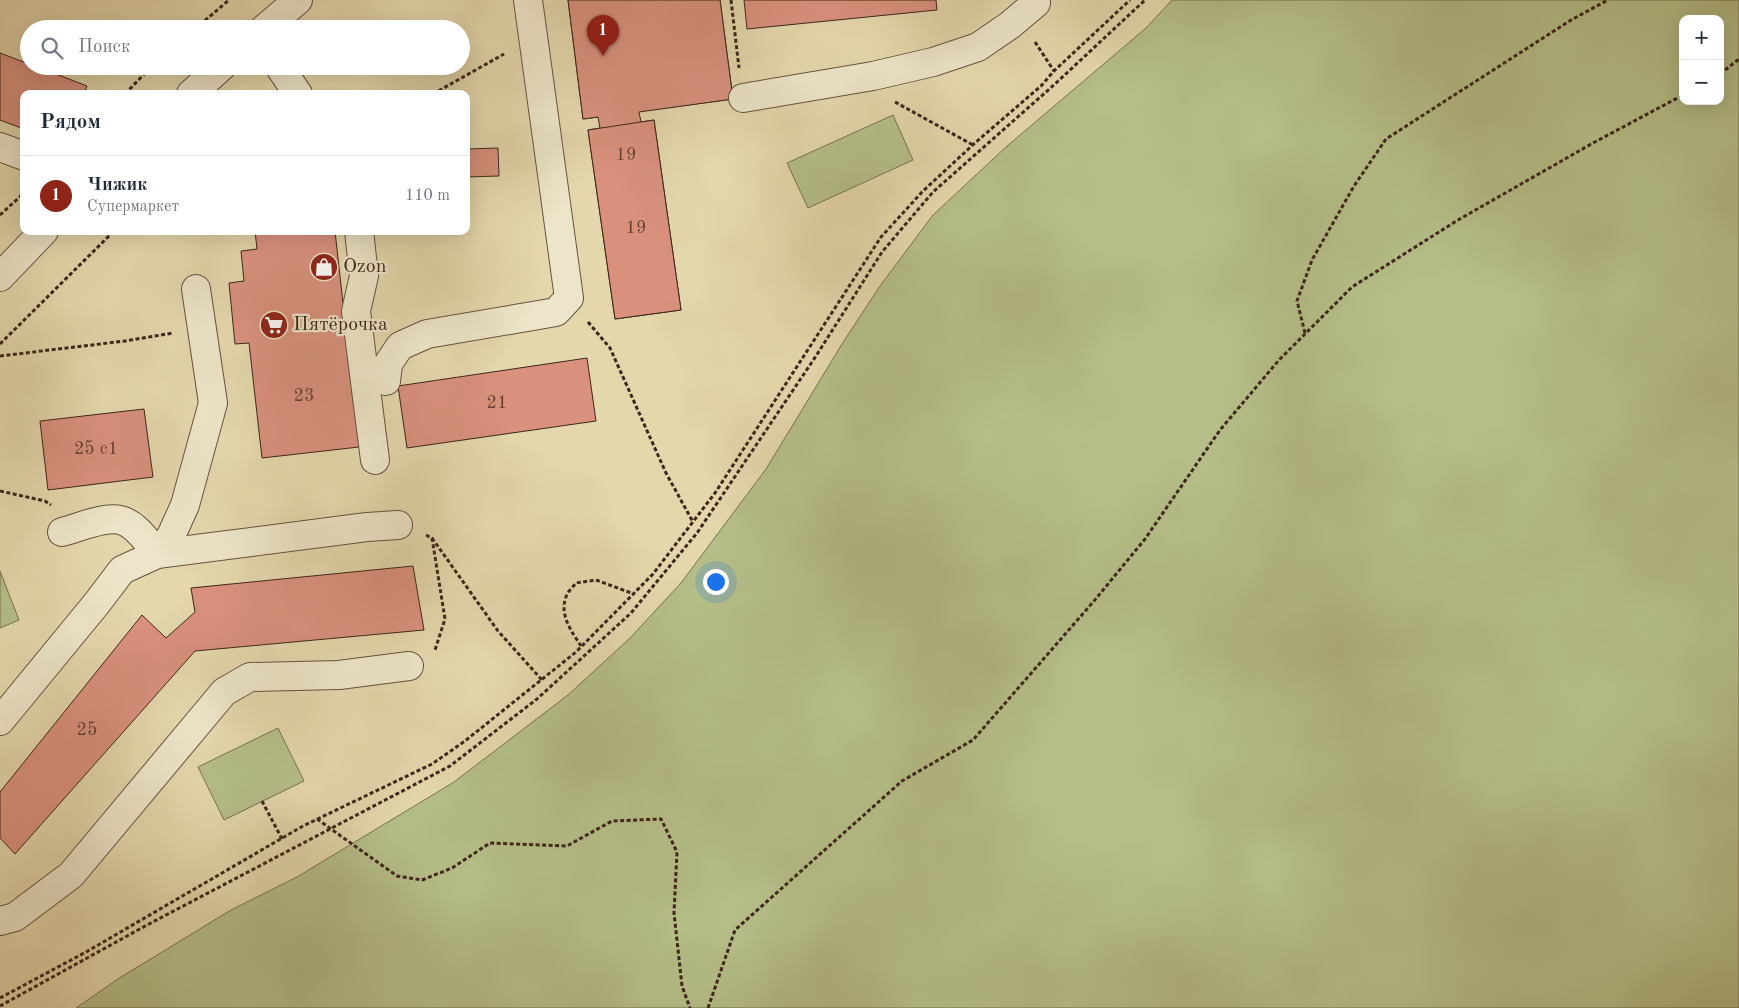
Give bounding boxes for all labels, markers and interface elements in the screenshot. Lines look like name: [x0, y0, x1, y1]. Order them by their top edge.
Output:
pin: 1: [587, 15, 619, 56]
map controls: [1679, 15, 1724, 105]
button: +: [1679, 15, 1724, 60]
search box: [20, 20, 470, 75]
icon: search: [38, 34, 66, 62]
text: Поиск: [78, 38, 130, 57]
button: −: [1679, 60, 1724, 105]
text: Рядом: [40, 112, 101, 133]
house number: 19: [616, 146, 636, 164]
text: Чижик: [87, 176, 147, 195]
text: 1: [51, 188, 61, 204]
text: 110 m: [405, 188, 450, 204]
text: Супермаркет: [87, 199, 179, 215]
house number: 19: [626, 219, 646, 237]
shop icon: Ozon: [309, 252, 339, 282]
place label: Ozon: [343, 257, 387, 277]
supermarket icon: Пятёрочка: [259, 310, 289, 340]
place label: Пятёрочка: [293, 315, 388, 335]
house number: 23: [294, 387, 314, 405]
house number: 21: [487, 394, 507, 412]
house number: 25 с1: [74, 440, 118, 458]
your location: [703, 569, 729, 595]
house number: 25: [77, 721, 97, 739]

